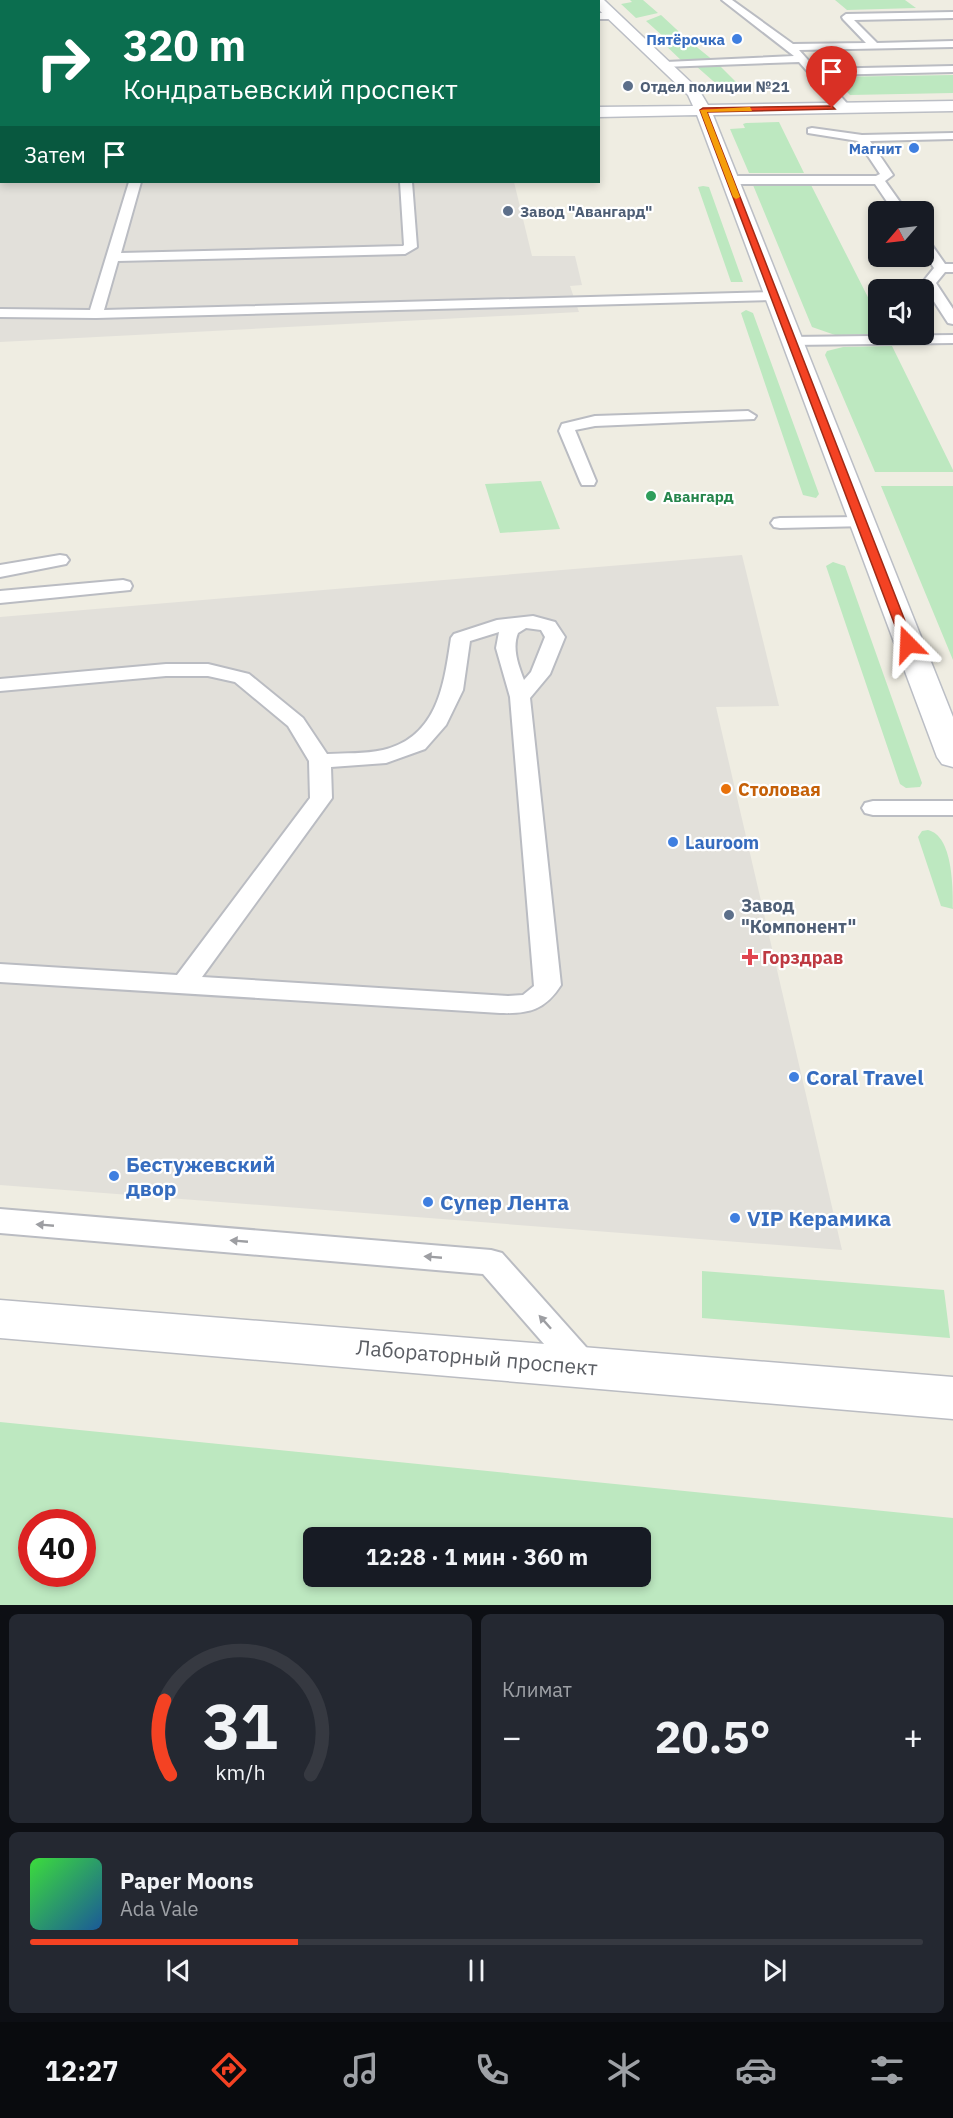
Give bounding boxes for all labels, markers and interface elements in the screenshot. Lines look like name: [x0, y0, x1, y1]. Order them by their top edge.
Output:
text: 320 m: [123, 18, 246, 73]
icon: right: [24, 24, 102, 102]
place label: Пятёрочка: [646, 30, 725, 49]
marker: Пятёрочка: [730, 32, 744, 46]
pin: [806, 46, 857, 108]
icon: arrive: [815, 55, 848, 88]
text: Кондратьевский проспект: [123, 71, 458, 106]
place label: Отдел полиции №21: [640, 77, 789, 96]
marker: Отдел полиции №21: [621, 79, 635, 93]
icon: arrive: [98, 138, 131, 171]
place label: Магнит: [849, 139, 903, 158]
text: Затем: [24, 140, 86, 169]
marker: Магнит: [907, 141, 921, 155]
north arrow: [868, 201, 934, 267]
map controls: [868, 201, 934, 345]
place label: Завод "Авангард": [520, 202, 652, 221]
marker: Завод "Авангард": [501, 204, 515, 218]
button: sound: [868, 279, 934, 345]
place label: Авангард: [663, 487, 734, 506]
marker: Авангард: [644, 489, 658, 503]
position arrow: [876, 612, 940, 676]
place label: Столовая: [738, 778, 821, 801]
marker: Столовая: [719, 782, 733, 796]
place label: Lauroom: [685, 831, 759, 854]
marker: Lauroom: [666, 835, 680, 849]
place label: Завод "Компонент": [741, 894, 856, 938]
marker: Завод "Компонент": [722, 908, 736, 922]
place label: Горздрав: [762, 946, 843, 969]
marker: Горздрав: [743, 950, 757, 964]
place label: Coral Travel: [806, 1063, 924, 1091]
marker: Coral Travel: [787, 1070, 801, 1084]
place label: Бестужевский двор: [126, 1150, 275, 1202]
marker: Бестужевский двор: [107, 1169, 121, 1183]
place label: Супер Лента: [440, 1188, 569, 1216]
marker: Супер Лента: [421, 1195, 435, 1209]
place label: VIP Керамика: [747, 1204, 891, 1232]
marker: VIP Керамика: [728, 1211, 742, 1225]
one-way arrow: [35, 1220, 54, 1229]
one-way arrow: [229, 1236, 248, 1246]
one-way arrow: [424, 1252, 443, 1262]
one-way arrow: [539, 1315, 552, 1330]
street label: Лабораторный проспект: [355, 1332, 599, 1382]
speed limit sign: 40: [18, 1509, 96, 1587]
text: 12:28 · 1 мин · 360 m: [366, 1542, 588, 1571]
text: Климат: [502, 1676, 572, 1703]
text: 31: [203, 1685, 278, 1766]
text: 20.5°: [654, 1707, 771, 1765]
text: −: [502, 1715, 522, 1758]
text: +: [903, 1715, 923, 1758]
text: km/h: [215, 1759, 266, 1787]
text: Paper Moons: [120, 1866, 253, 1895]
text: Ada Vale: [120, 1895, 199, 1922]
icon: previous: [162, 1954, 195, 1987]
icon: pause: [460, 1954, 493, 1987]
icon: next: [758, 1954, 791, 1987]
icon: directions: [208, 2049, 250, 2091]
icon: music: [340, 2049, 382, 2091]
icon: phone: [471, 2049, 513, 2091]
icon: climate: [603, 2049, 645, 2091]
icon: car: [735, 2049, 777, 2091]
icon: filters: [866, 2049, 908, 2091]
text: 12:27: [45, 2053, 119, 2088]

